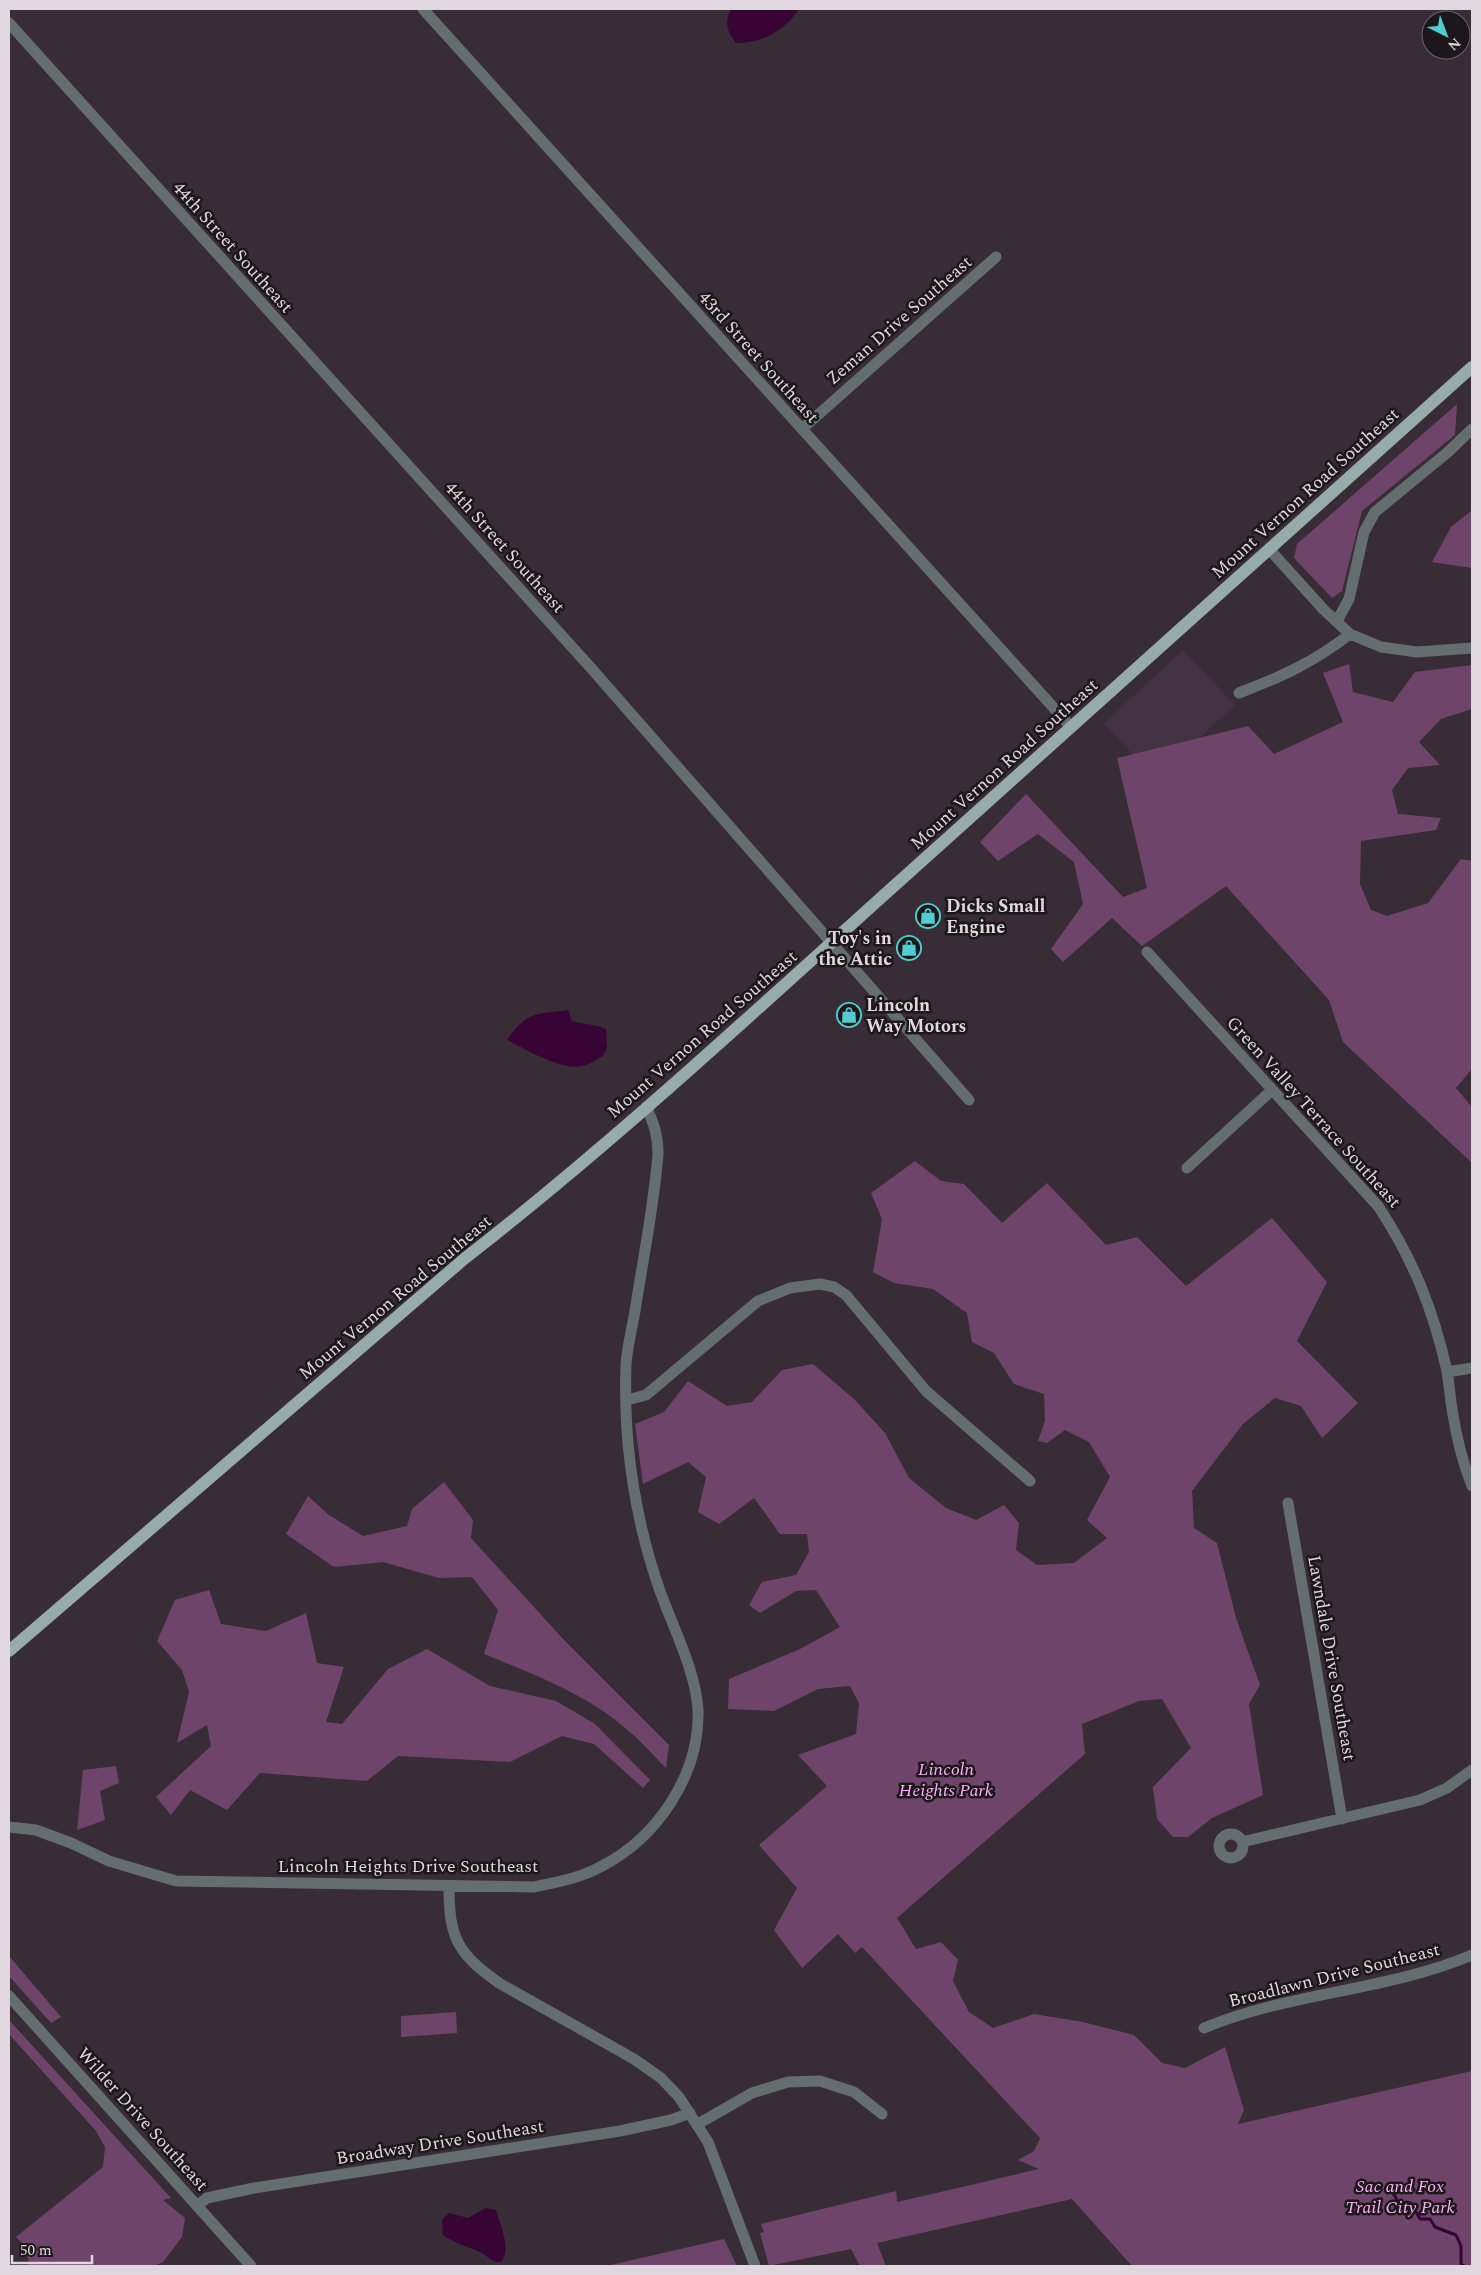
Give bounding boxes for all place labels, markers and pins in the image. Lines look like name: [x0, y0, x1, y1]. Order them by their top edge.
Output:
place label: Dicks Small Engine: [946, 893, 1046, 941]
shop icon: Dicks Small Engine: [915, 903, 941, 929]
place label: Toy's in the Attic: [818, 925, 892, 973]
shop icon: Toy's in the Attic: [896, 935, 922, 961]
place label: Lincoln Way Motors: [866, 992, 966, 1040]
shop icon: Lincoln Way Motors: [836, 1002, 862, 1028]

